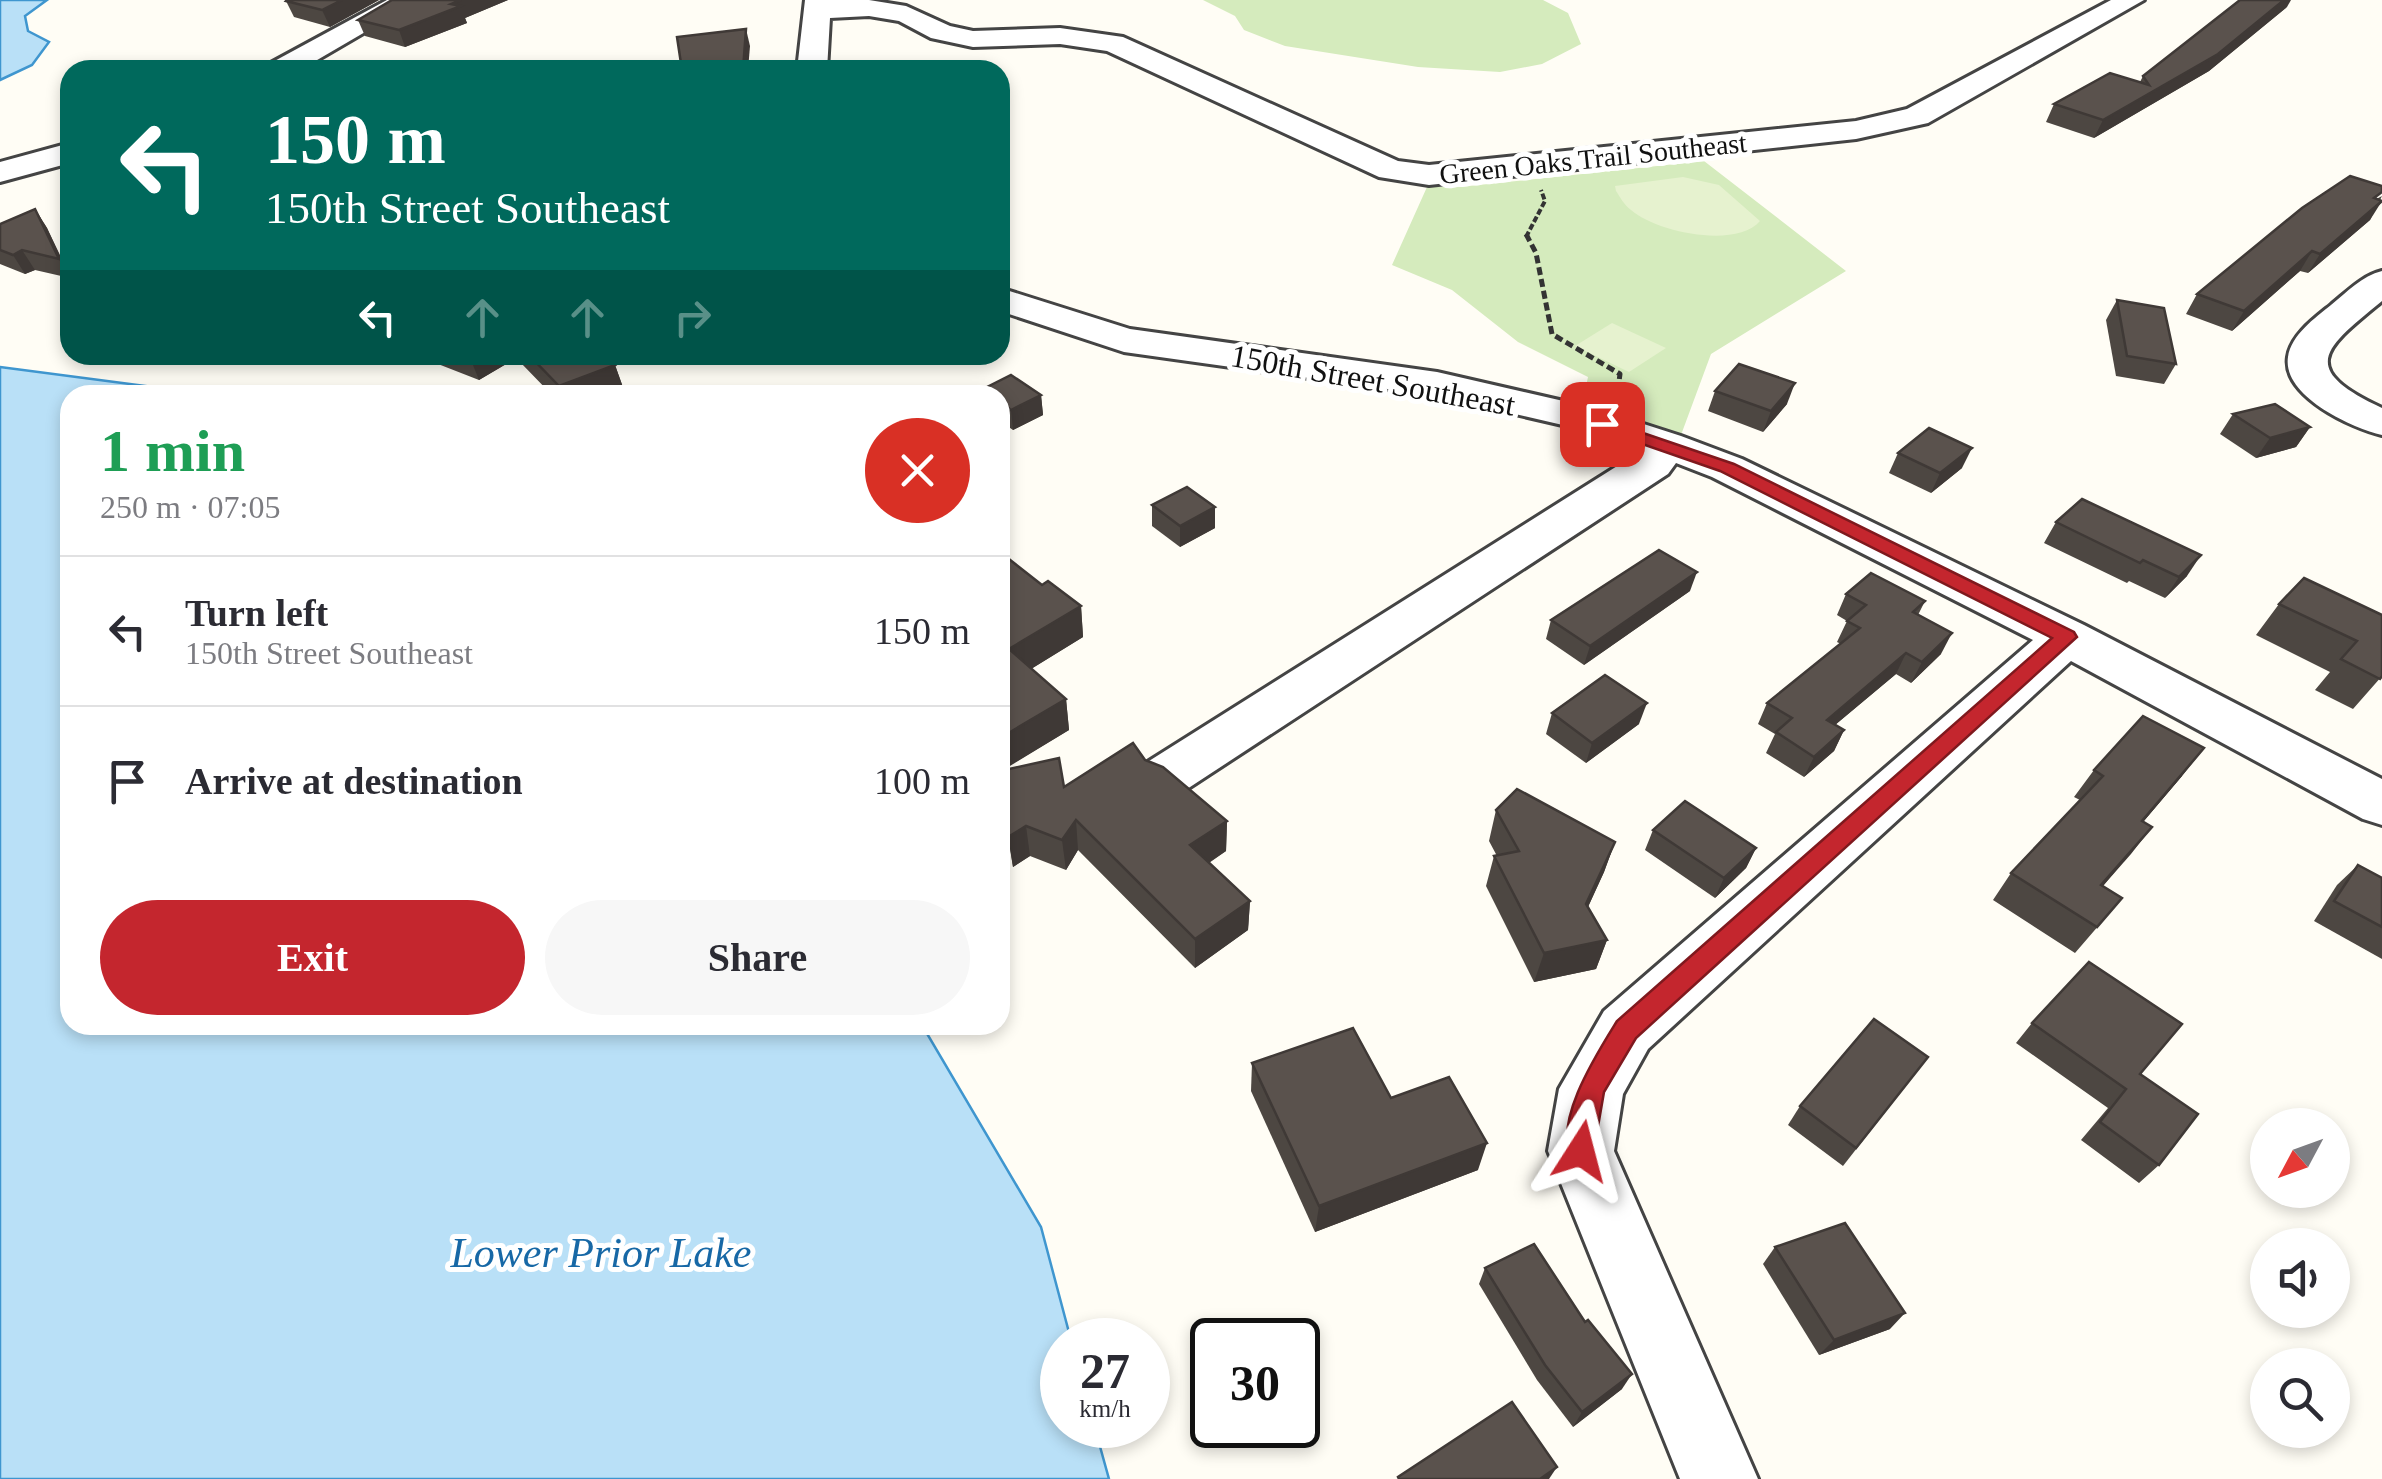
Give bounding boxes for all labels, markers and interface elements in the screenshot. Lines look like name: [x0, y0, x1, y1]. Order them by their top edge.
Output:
icon: left: [100, 100, 230, 230]
text: 150 m: [265, 101, 446, 178]
street label: Green Oaks Trail Southeast: [1438, 127, 1748, 190]
text: 150th Street Southeast: [265, 183, 670, 233]
icon: left: [350, 290, 405, 345]
icon: ahead: [455, 290, 510, 345]
icon: ahead: [560, 290, 615, 345]
icon: right: [665, 290, 720, 345]
street label: 150th Street Southeast: [1228, 337, 1518, 423]
pin: [1560, 382, 1645, 467]
icon: arrive: [1575, 397, 1630, 452]
text: 1 min: [100, 418, 245, 484]
button: close: [865, 418, 970, 523]
text: 250 m · 07:05: [100, 489, 280, 525]
text: Turn left: [185, 592, 328, 634]
icon: left: [100, 604, 155, 659]
text: 150 m: [874, 610, 970, 652]
text: 150th Street Southeast: [185, 635, 473, 671]
icon: arrive: [100, 754, 155, 809]
text: Arrive at destination: [185, 760, 523, 802]
text: 100 m: [874, 760, 970, 802]
button: Exit: [100, 900, 525, 1015]
button: Share: [545, 900, 970, 1015]
position arrow: [1529, 1099, 1633, 1203]
north arrow: [2250, 1108, 2350, 1208]
map controls: [2250, 1108, 2350, 1448]
button: sound: [2250, 1228, 2350, 1328]
water label: Lower Prior Lake: [449, 1230, 752, 1276]
speed limit sign: 30: [1190, 1318, 1320, 1448]
text: 27: [1080, 1343, 1130, 1399]
button: search: [2250, 1348, 2350, 1448]
text: km/h: [1079, 1395, 1131, 1422]

